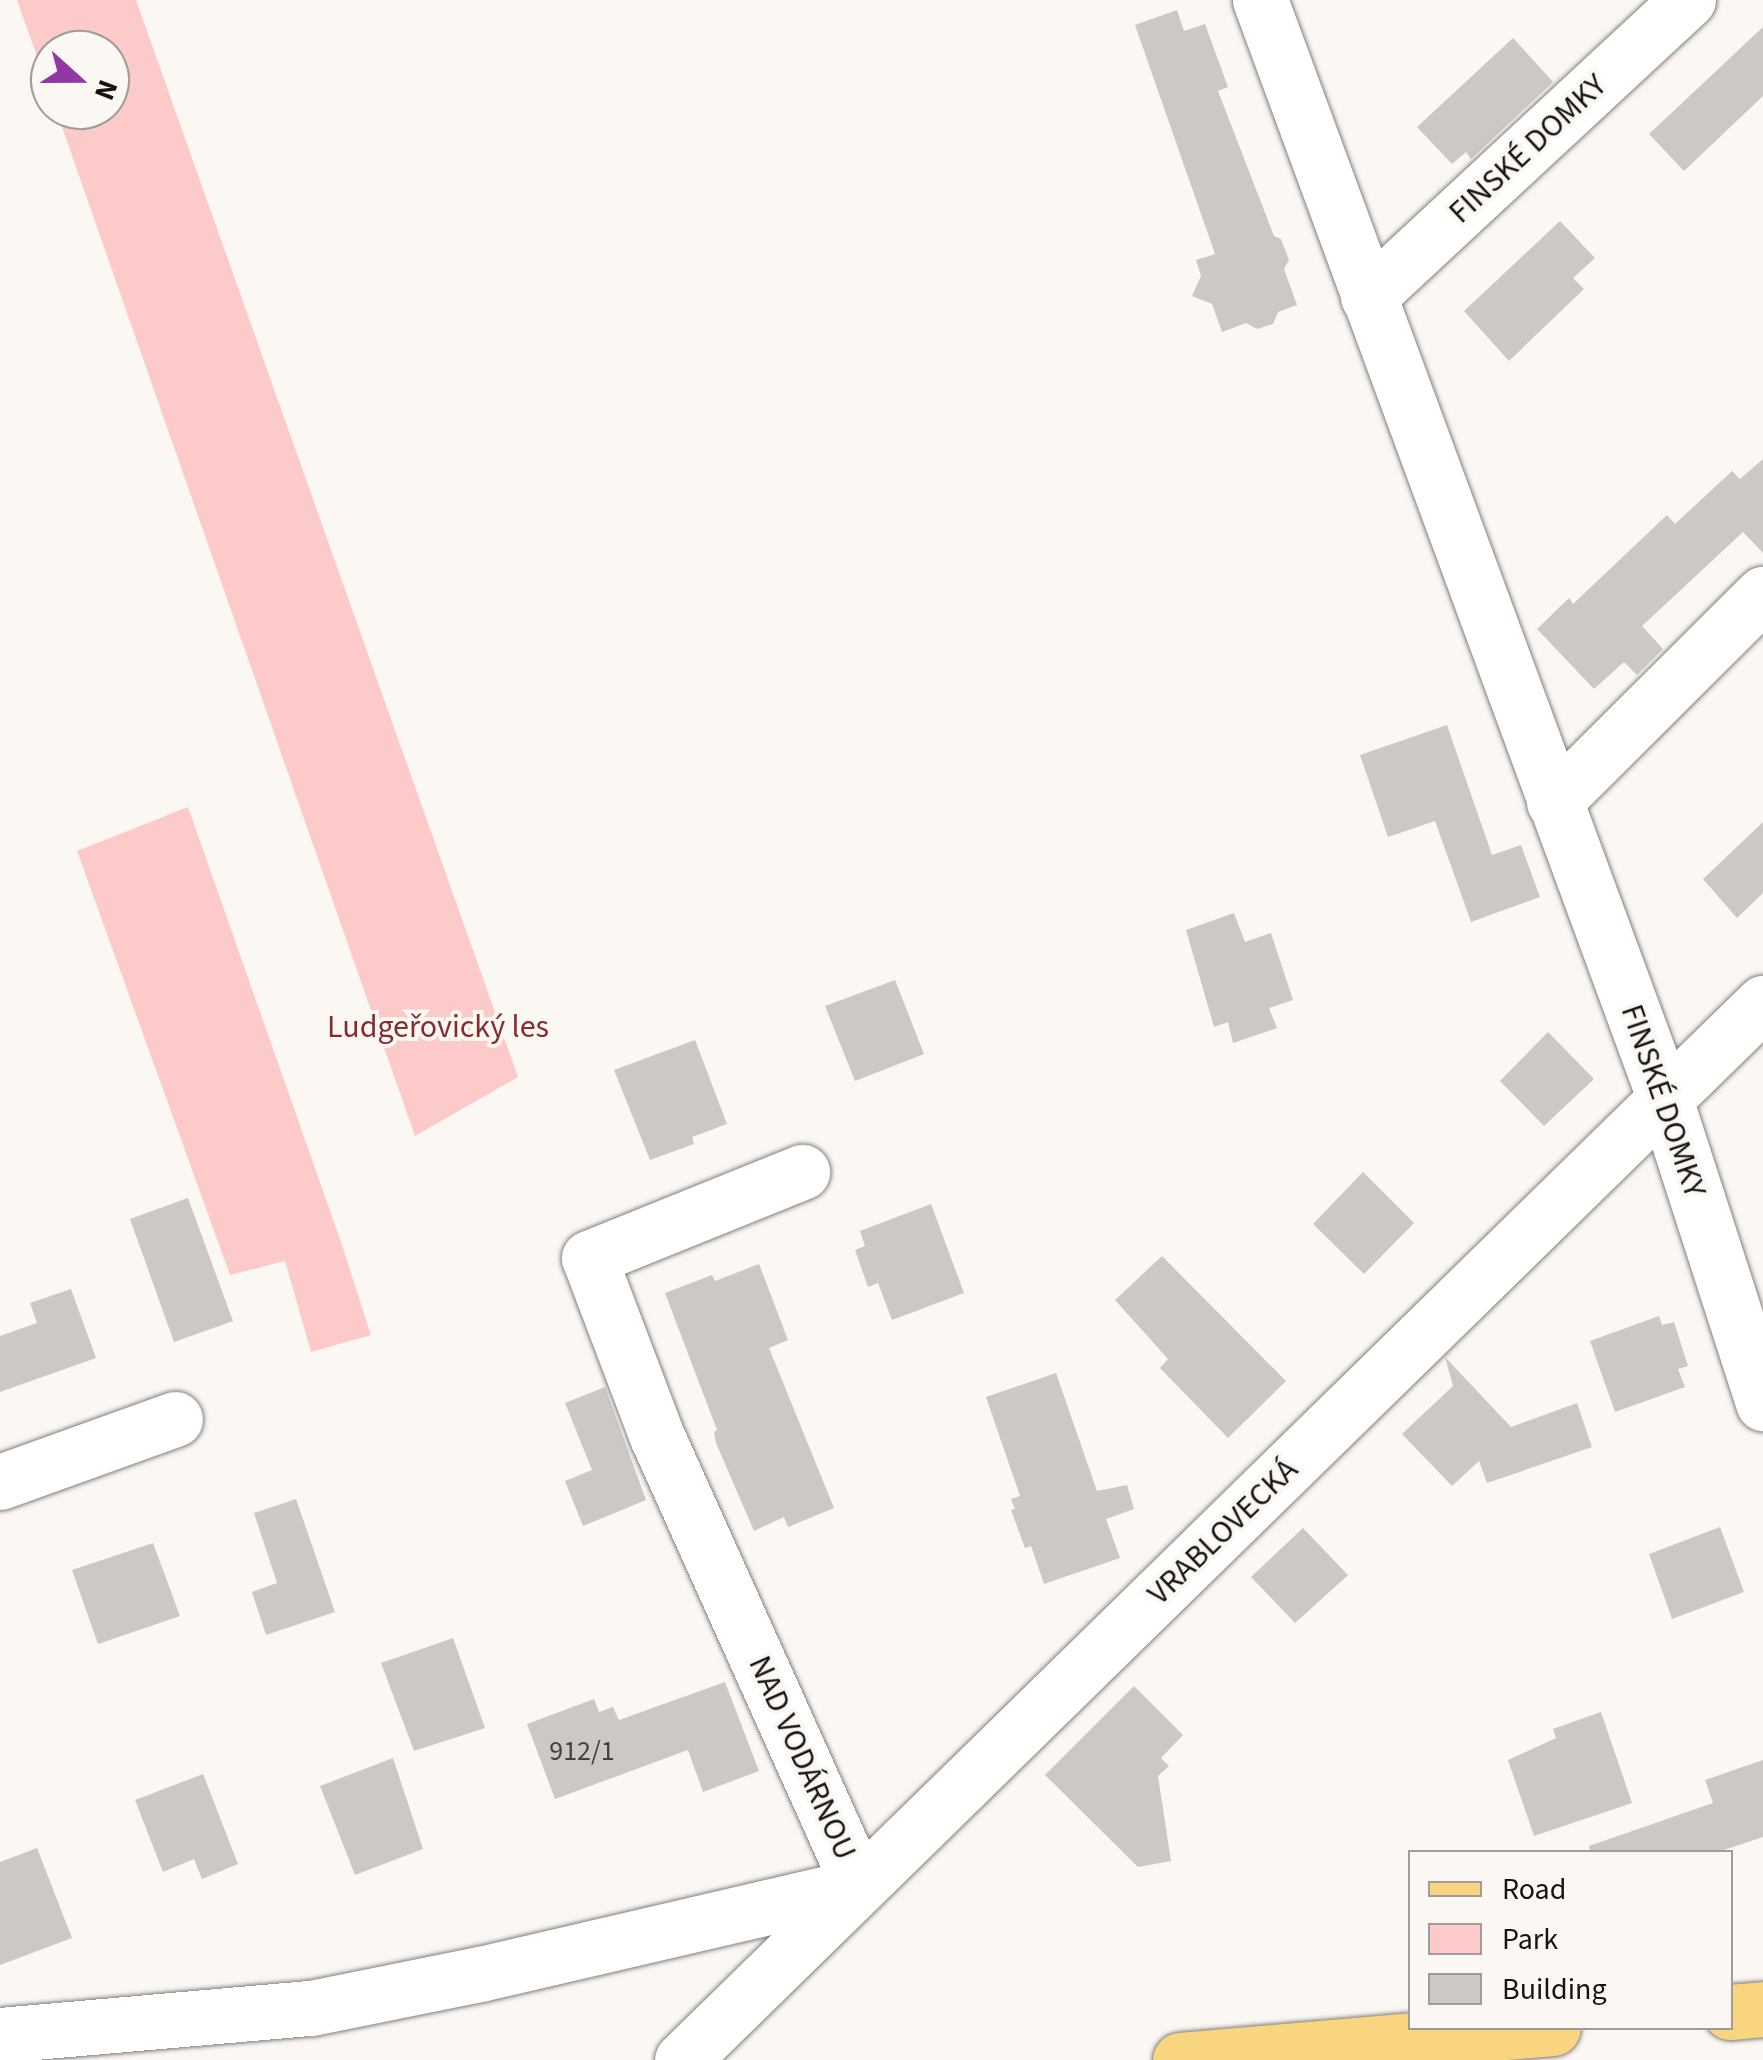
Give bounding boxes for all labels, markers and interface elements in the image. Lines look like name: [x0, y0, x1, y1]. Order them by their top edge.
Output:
north arrow: [30, 30, 130, 130]
street label: FINSKÉ DOMKY: [1441, 66, 1615, 232]
text: N: [84, 74, 128, 106]
street label: FINSKÉ DOMKY: [1612, 1000, 1714, 1202]
park label: Ludgeřovický les: [327, 1008, 549, 1046]
street label: VRABLOVECKÁ: [1140, 1451, 1306, 1613]
street label: NAD VODÁRNOU: [740, 1650, 864, 1866]
house number: 912/1: [549, 1734, 615, 1768]
legend: [1408, 1850, 1733, 2030]
text: Road: [1502, 1868, 1566, 1911]
text: Park: [1502, 1918, 1558, 1961]
text: Building: [1502, 1968, 1607, 2011]

